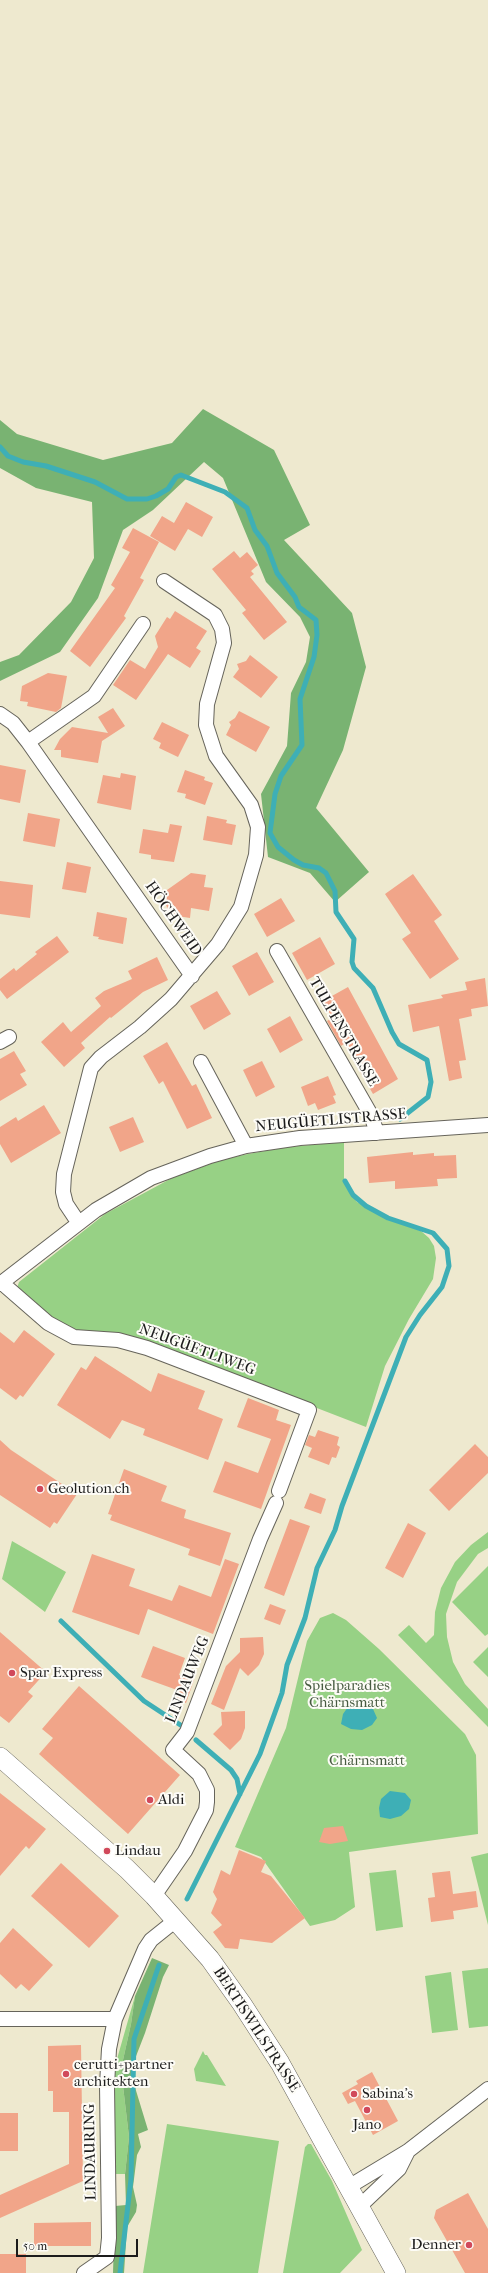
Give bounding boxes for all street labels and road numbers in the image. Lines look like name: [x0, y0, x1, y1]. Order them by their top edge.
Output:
street label: HÖCHWEID: [141, 878, 205, 960]
street label: TULPENSTRASSE: [304, 974, 382, 1090]
street label: NEUGÜETLISTRASSE: [255, 1105, 407, 1137]
street label: NEUGÜETLIWEG: [136, 1321, 258, 1379]
street label: LINDAUWEG: [162, 1634, 214, 1726]
street label: BERTISWILSTRASSE: [209, 1964, 303, 2096]
street label: LINDAURING: [81, 2103, 101, 2201]

